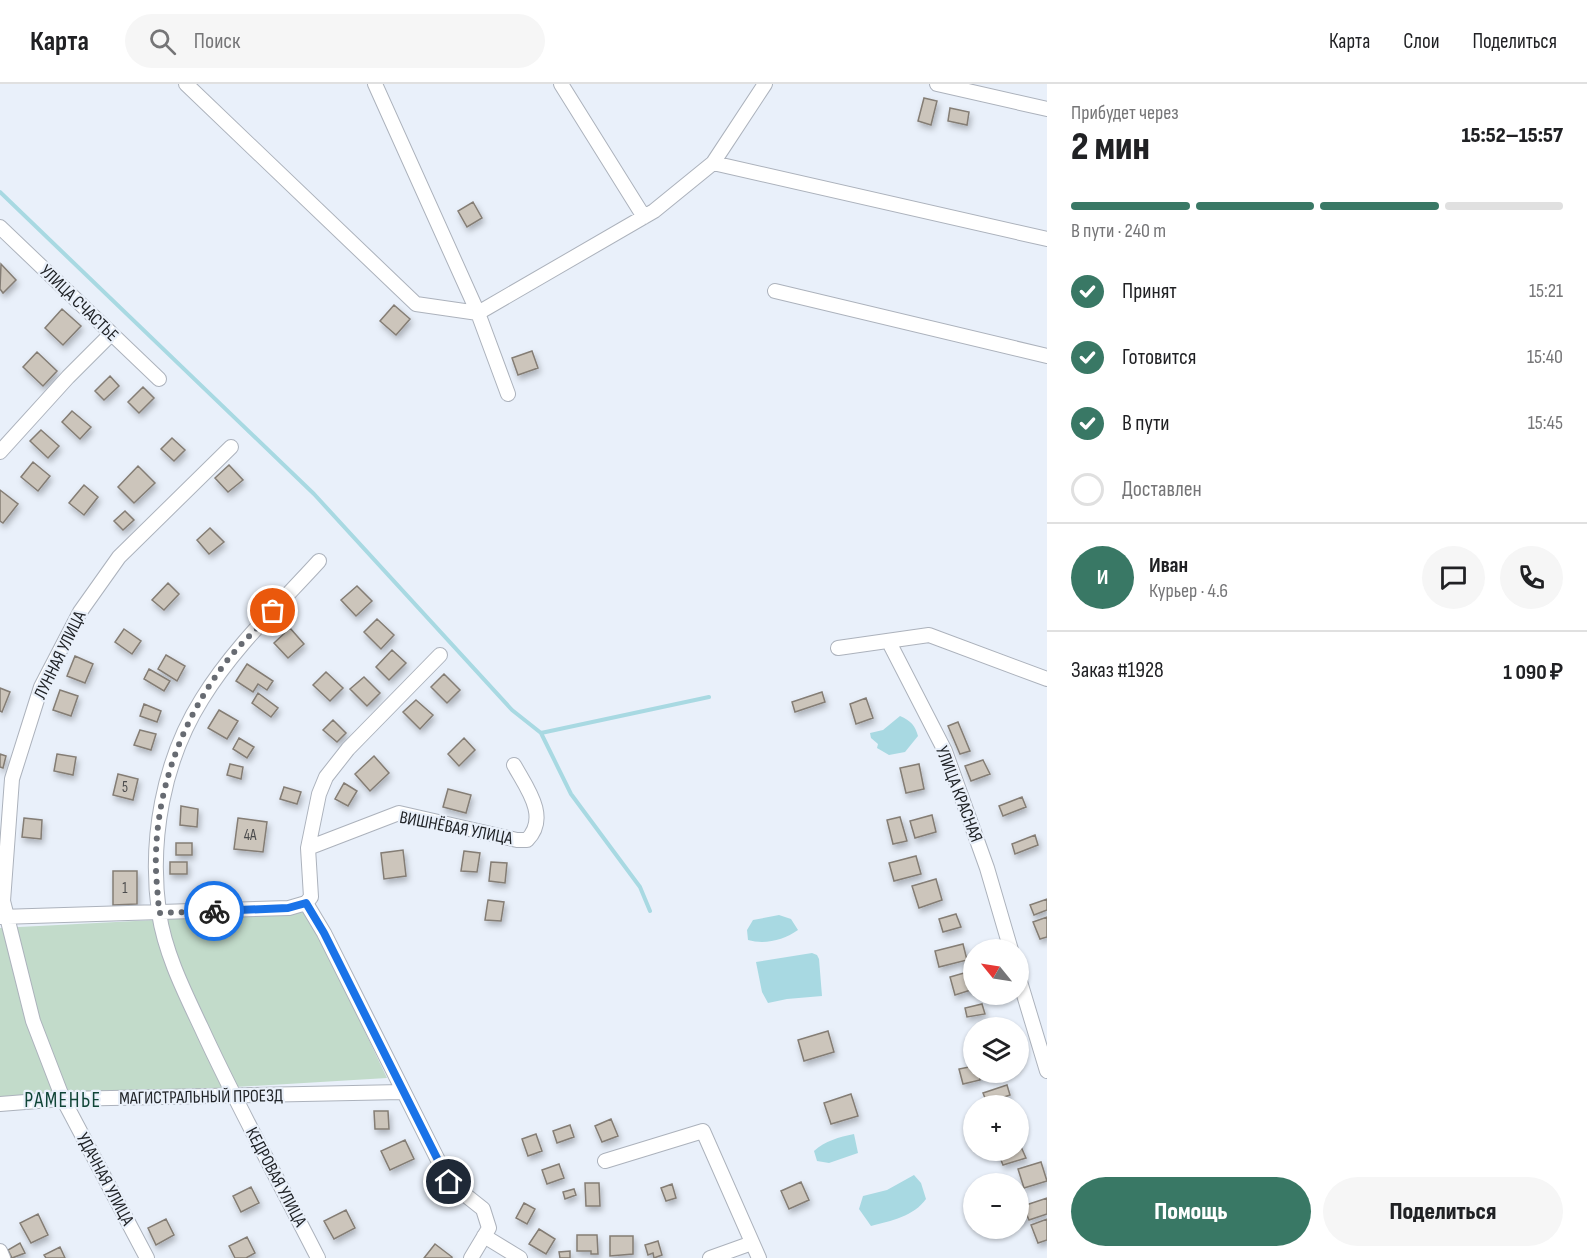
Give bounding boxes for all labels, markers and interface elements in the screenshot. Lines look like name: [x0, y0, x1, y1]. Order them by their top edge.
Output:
search box: [125, 14, 545, 68]
text: Карта: [30, 25, 89, 58]
icon: search: [146, 25, 179, 58]
text: Поиск: [194, 28, 240, 55]
text: Карта: [1329, 29, 1370, 54]
text: Слои: [1403, 29, 1439, 54]
text: Поделиться: [1472, 29, 1557, 54]
text: Прибудет через: [1071, 101, 1179, 125]
text: 15:52–15:57: [1461, 122, 1563, 149]
text: 2 мин: [1071, 124, 1150, 171]
text: В пути · 240 m: [1071, 219, 1166, 243]
street label: УЛИЦА СЧАСТЬЕ: [35, 260, 123, 346]
icon: check: [1071, 275, 1104, 308]
text: Принят: [1122, 278, 1177, 305]
text: 15:21: [1529, 279, 1563, 303]
icon: check: [1071, 341, 1104, 374]
text: Готовится: [1122, 344, 1196, 371]
text: 15:40: [1527, 345, 1563, 369]
icon: check: [1071, 407, 1104, 440]
text: В пути: [1122, 410, 1170, 437]
text: 15:45: [1528, 411, 1563, 435]
text: Доставлен: [1122, 476, 1202, 503]
button: chat: [1422, 546, 1485, 609]
button: phone: [1500, 546, 1563, 609]
text: Иван: [1149, 552, 1188, 579]
text: И: [1097, 564, 1108, 591]
text: Курьер · 4.6: [1149, 579, 1228, 603]
pin: [247, 585, 298, 636]
icon: bag: [256, 594, 289, 627]
street label: ЛУННАЯ УЛИЦА: [30, 607, 90, 702]
text: Заказ #1928: [1071, 657, 1164, 684]
text: 1 090 ₽: [1503, 659, 1563, 686]
street label: УЛИЦА КРАСНАЯ: [931, 743, 987, 845]
house number: 5: [122, 778, 128, 797]
street label: ВИШНЁВАЯ УЛИЦА: [398, 807, 515, 849]
house number: 4А: [244, 826, 257, 845]
house number: 1: [122, 879, 128, 898]
courier: [184, 881, 244, 941]
icon: bike: [198, 895, 231, 928]
north arrow: [963, 939, 1029, 1005]
map controls: [963, 939, 1029, 1239]
button: layers: [963, 1017, 1029, 1083]
street label: МАГИСТРАЛЬНЫЙ ПРОЕЗД: [119, 1085, 283, 1109]
district label: РАМЕНЬЕ: [24, 1088, 102, 1113]
button: +: [963, 1095, 1029, 1161]
street label: КЕДРОВАЯ УЛИЦА: [241, 1124, 311, 1230]
street label: УДАЧНАЯ УЛИЦА: [72, 1129, 138, 1229]
pin: [423, 1156, 474, 1207]
icon: home: [432, 1165, 465, 1198]
button: −: [963, 1173, 1029, 1239]
button: Помощь: [1071, 1177, 1311, 1246]
button: Поделиться: [1323, 1177, 1563, 1246]

